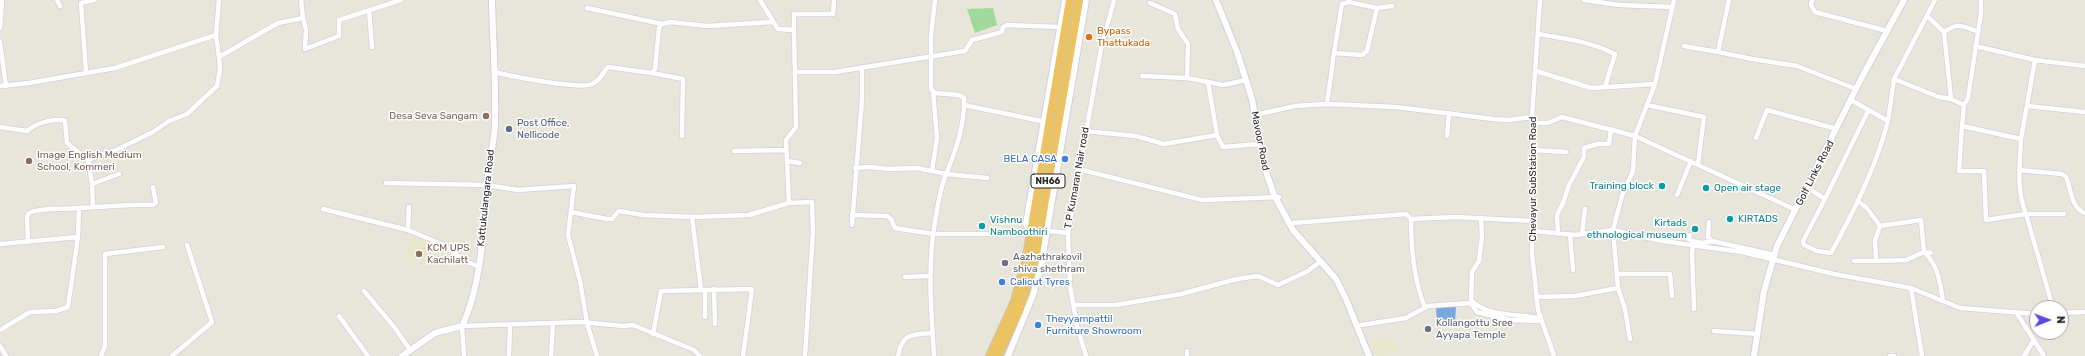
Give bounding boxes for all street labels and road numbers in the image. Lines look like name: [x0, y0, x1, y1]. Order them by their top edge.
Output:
street label: Mavoor Road: [1248, 110, 1272, 172]
street label: Chevayur SubStation Road: [1527, 117, 1539, 241]
street label: T P Kumaran Nair road: [1062, 126, 1092, 230]
street label: Golf Links Road: [1793, 138, 1837, 208]
street label: Kattukulangara Road: [475, 149, 497, 247]
road number: NH66: [1031, 174, 1065, 188]

